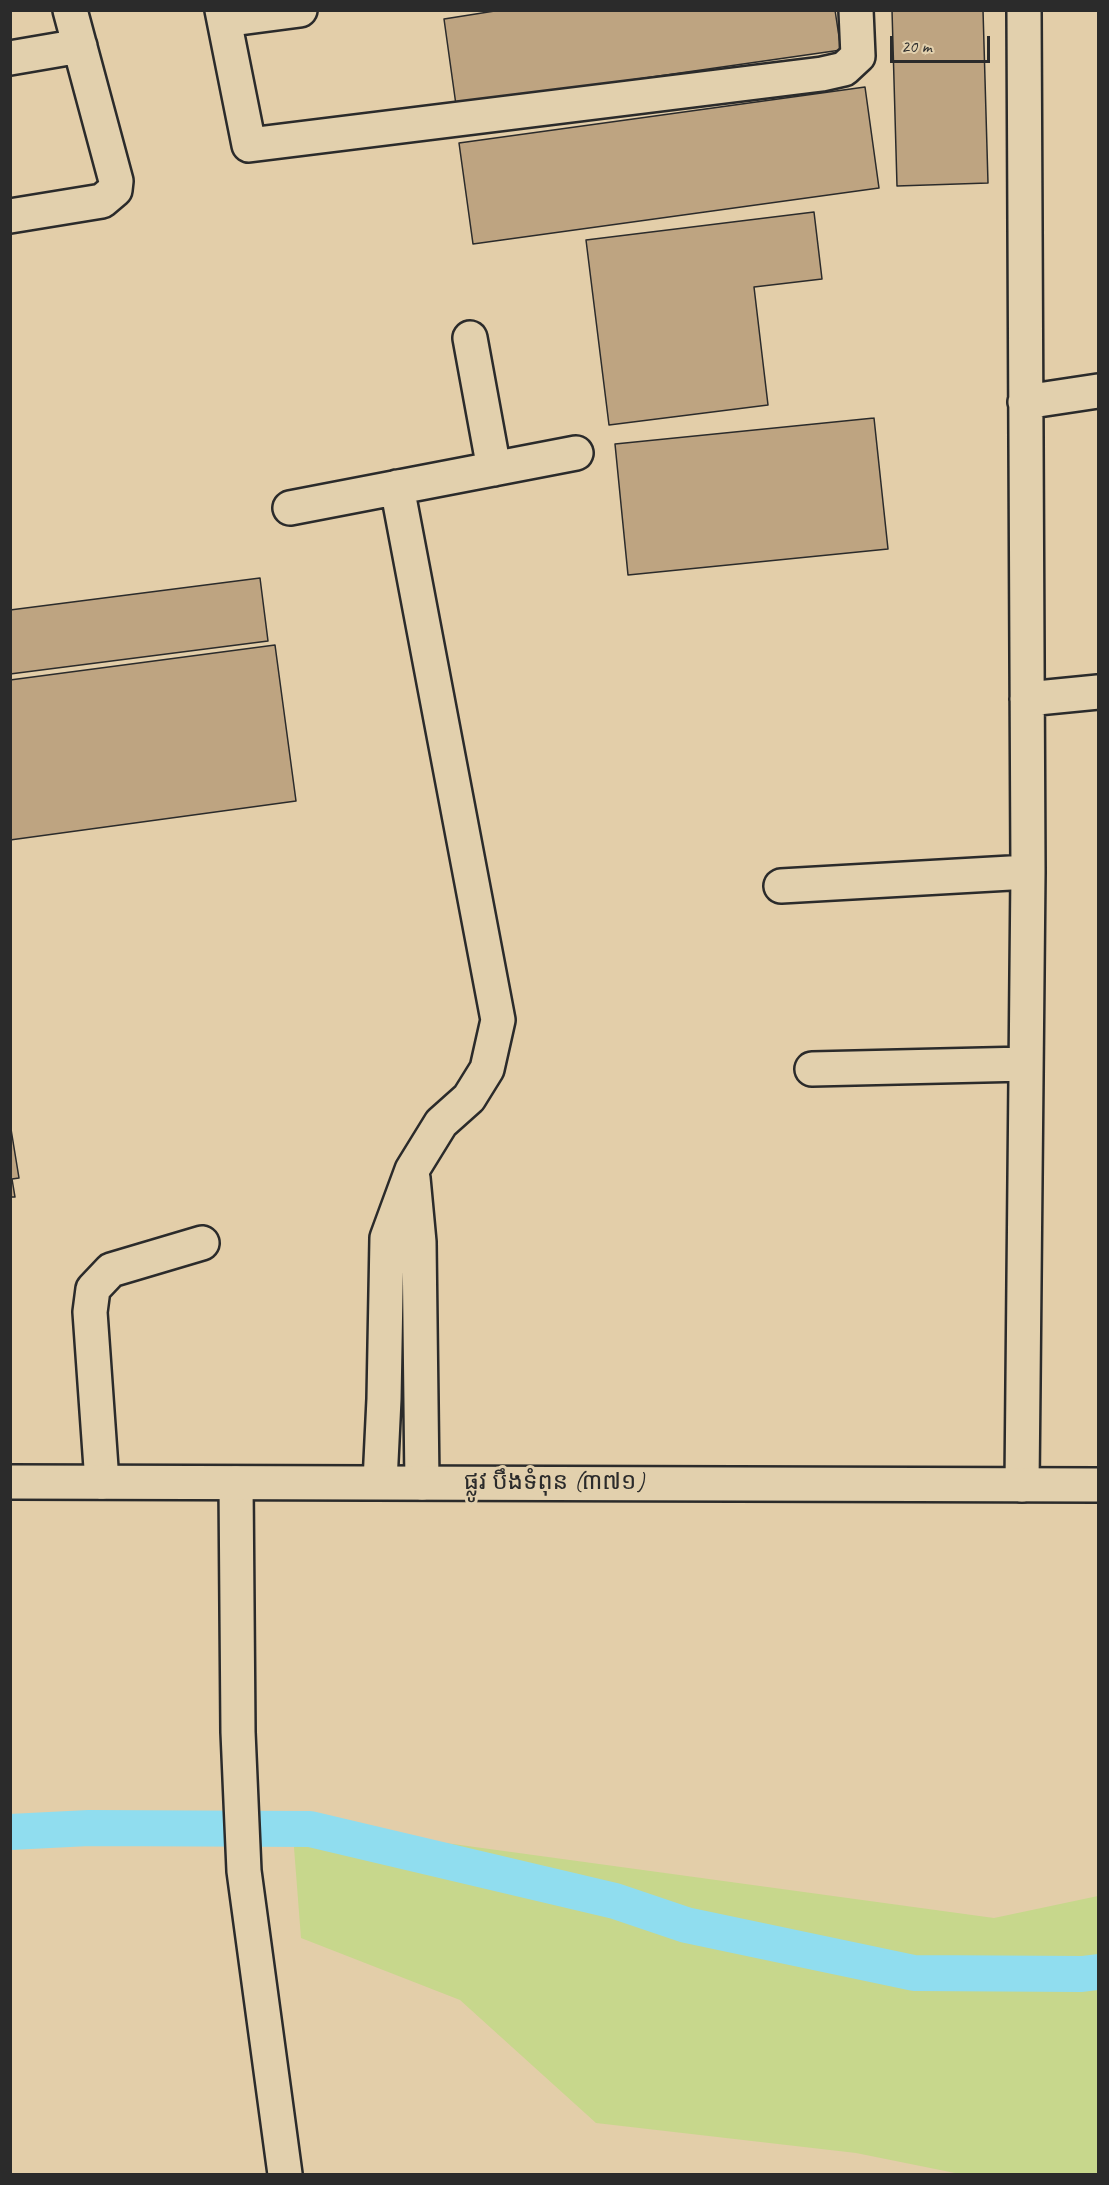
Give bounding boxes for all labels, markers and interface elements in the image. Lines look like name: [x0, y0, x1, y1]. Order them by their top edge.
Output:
scale bar: [893, 24, 994, 62]
text: 20 m: [901, 35, 932, 57]
street label: ផ្លូវ បឹងទំពុន (៣៧១): [464, 1469, 644, 1497]

